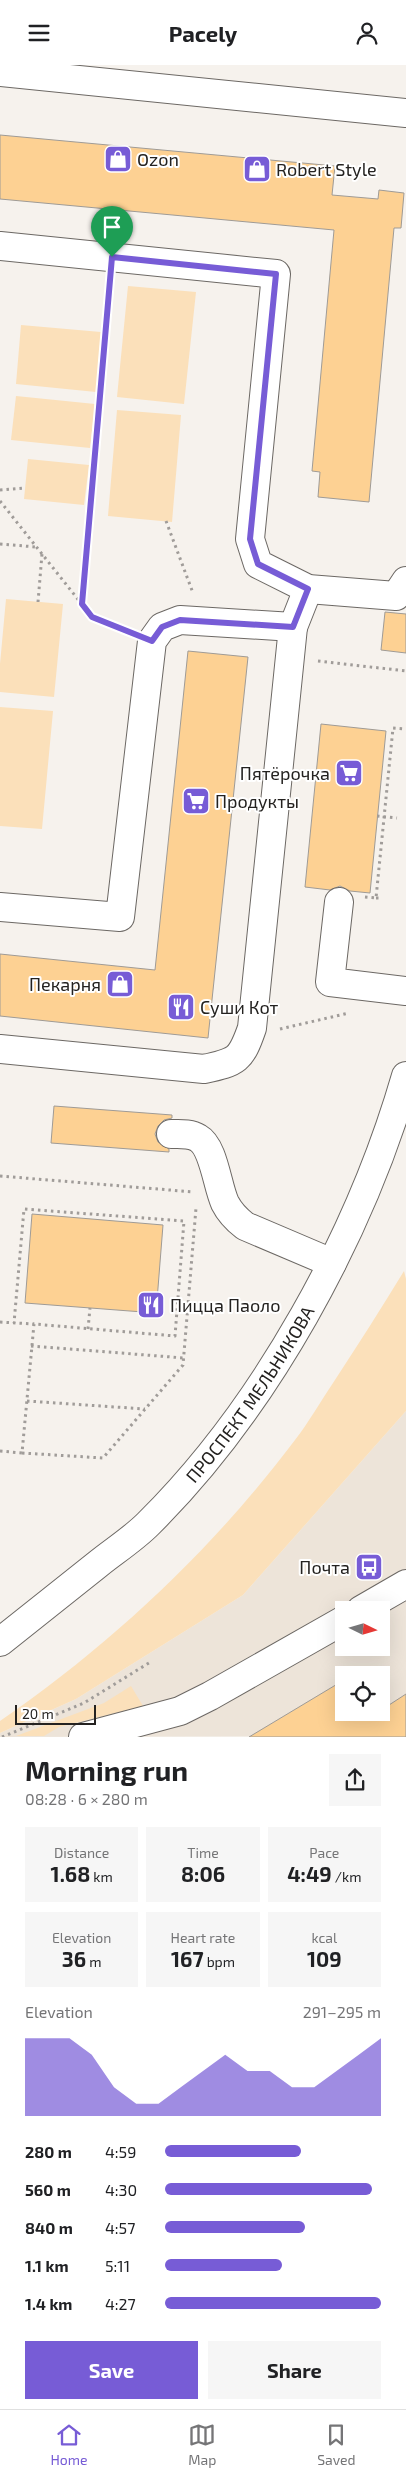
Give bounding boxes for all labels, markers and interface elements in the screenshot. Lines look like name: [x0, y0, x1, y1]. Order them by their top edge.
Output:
icon: menu: [25, 19, 53, 47]
icon: person: [353, 19, 381, 47]
text: Pacely: [169, 20, 237, 46]
shop icon: Ozon: [103, 144, 133, 174]
place label: Ozon: [137, 148, 179, 170]
shop icon: Robert Style: [242, 154, 272, 184]
place label: Robert Style: [276, 158, 377, 180]
pin: [91, 206, 133, 257]
icon: arrive: [98, 213, 126, 241]
supermarket icon: Пятёрочка: [334, 758, 364, 788]
place label: Пятёрочка: [240, 762, 330, 784]
supermarket icon: Продукты: [181, 786, 211, 816]
place label: Продукты: [215, 790, 299, 812]
shop icon: Пекарня: [105, 969, 135, 999]
place label: Пекарня: [29, 973, 101, 995]
restaurant icon: Суши Кот: [166, 992, 196, 1022]
place label: Суши Кот: [200, 996, 279, 1018]
restaurant icon: Пицца Паоло: [136, 1290, 166, 1320]
place label: Пицца Паоло: [170, 1294, 280, 1316]
street label: ПРОСПЕКТ МЕЛЬНИКОВА: [181, 1301, 319, 1487]
bus stop icon: Почта: [354, 1552, 384, 1582]
place label: Почта: [299, 1556, 350, 1578]
north arrow: [335, 1601, 390, 1656]
map controls: [335, 1601, 390, 1721]
button: locate: [335, 1666, 390, 1721]
scale bar: [15, 1701, 96, 1725]
text: 20 m: [22, 1705, 54, 1722]
text: Morning run: [25, 1753, 188, 1787]
button: share: [329, 1754, 381, 1806]
text: 08:28 · 6 × 280 m: [25, 1789, 148, 1808]
text: Distance: [54, 1844, 109, 1861]
text: Time: [187, 1844, 219, 1861]
text: Pace: [309, 1844, 339, 1861]
text: 1.68: [51, 1861, 90, 1886]
text: 8:06: [181, 1861, 225, 1886]
text: 4:49: [287, 1861, 332, 1886]
text: km: [90, 1868, 113, 1885]
text: /km: [332, 1868, 361, 1885]
text: Elevation: [52, 1929, 111, 1946]
text: Heart rate: [171, 1929, 235, 1946]
text: kcal: [312, 1929, 337, 1946]
text: 36: [62, 1946, 86, 1971]
text: 167: [171, 1946, 204, 1971]
text: 109: [307, 1946, 342, 1971]
text: m: [86, 1953, 102, 1970]
text: bpm: [204, 1953, 235, 1970]
text: Elevation: [25, 2002, 93, 2021]
text: 291–295 m: [303, 2002, 381, 2021]
text: 280 m: [25, 2142, 72, 2161]
text: 4:59: [105, 2142, 136, 2161]
text: 560 m: [25, 2180, 71, 2199]
text: 4:30: [105, 2180, 137, 2199]
text: 840 m: [25, 2218, 73, 2237]
text: 4:57: [105, 2218, 135, 2237]
text: 1.1 km: [25, 2256, 69, 2275]
text: 5:11: [105, 2256, 130, 2275]
text: 1.4 km: [25, 2294, 72, 2313]
text: 4:27: [105, 2294, 136, 2313]
button: Save: [25, 2341, 198, 2399]
button: Share: [208, 2341, 381, 2399]
tab: Home: [50, 2421, 87, 2468]
tab: Map: [188, 2421, 216, 2468]
tab: Saved: [317, 2421, 356, 2468]

